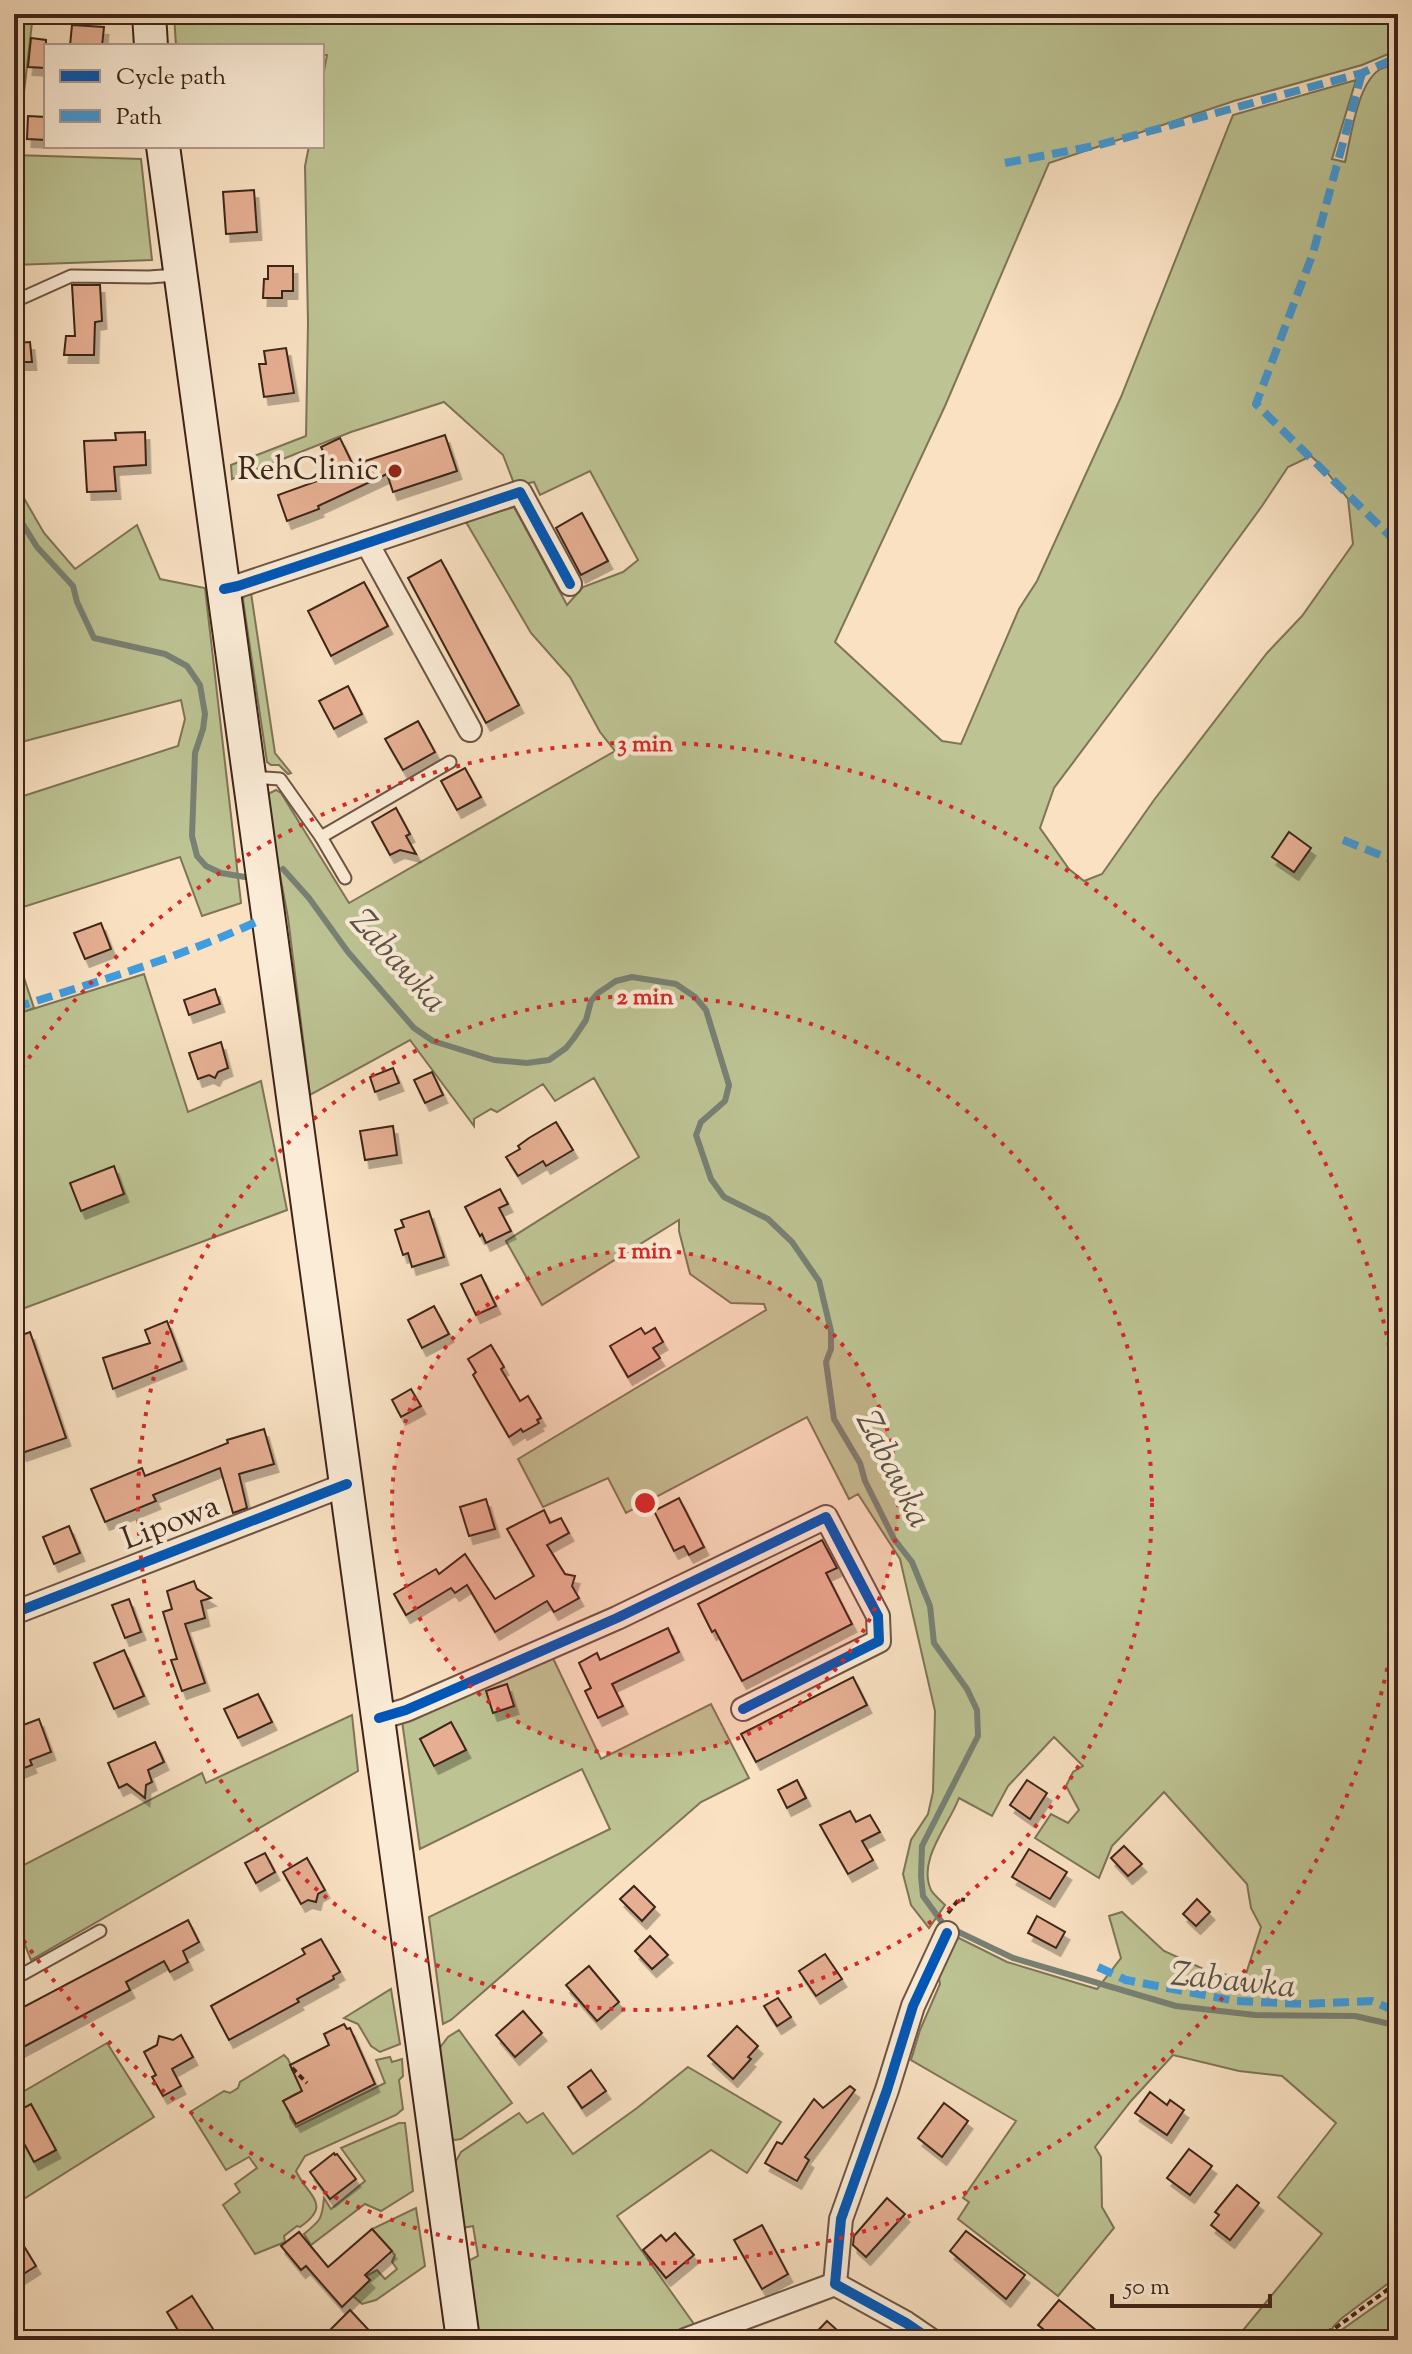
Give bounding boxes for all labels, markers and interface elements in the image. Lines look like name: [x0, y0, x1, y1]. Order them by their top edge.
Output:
legend: [44, 44, 324, 148]
text: Cycle path: [116, 61, 226, 95]
text: Path: [116, 101, 162, 135]
place label: RehClinic: [238, 448, 379, 494]
marker: RehClinic: [386, 462, 404, 480]
text: 3 min: [617, 728, 674, 762]
water label: Zabawka: [337, 899, 457, 1025]
text: 2 min: [616, 981, 674, 1015]
text: 1 min: [618, 1235, 673, 1269]
water label: Zabawka: [842, 1403, 942, 1537]
street label: Lipowa: [115, 1484, 227, 1564]
centre of rings: [631, 1489, 659, 1517]
water label: Zabawka: [1168, 1951, 1298, 2013]
scale bar: [1112, 2258, 1270, 2308]
text: 50 m: [1122, 2271, 1170, 2305]

